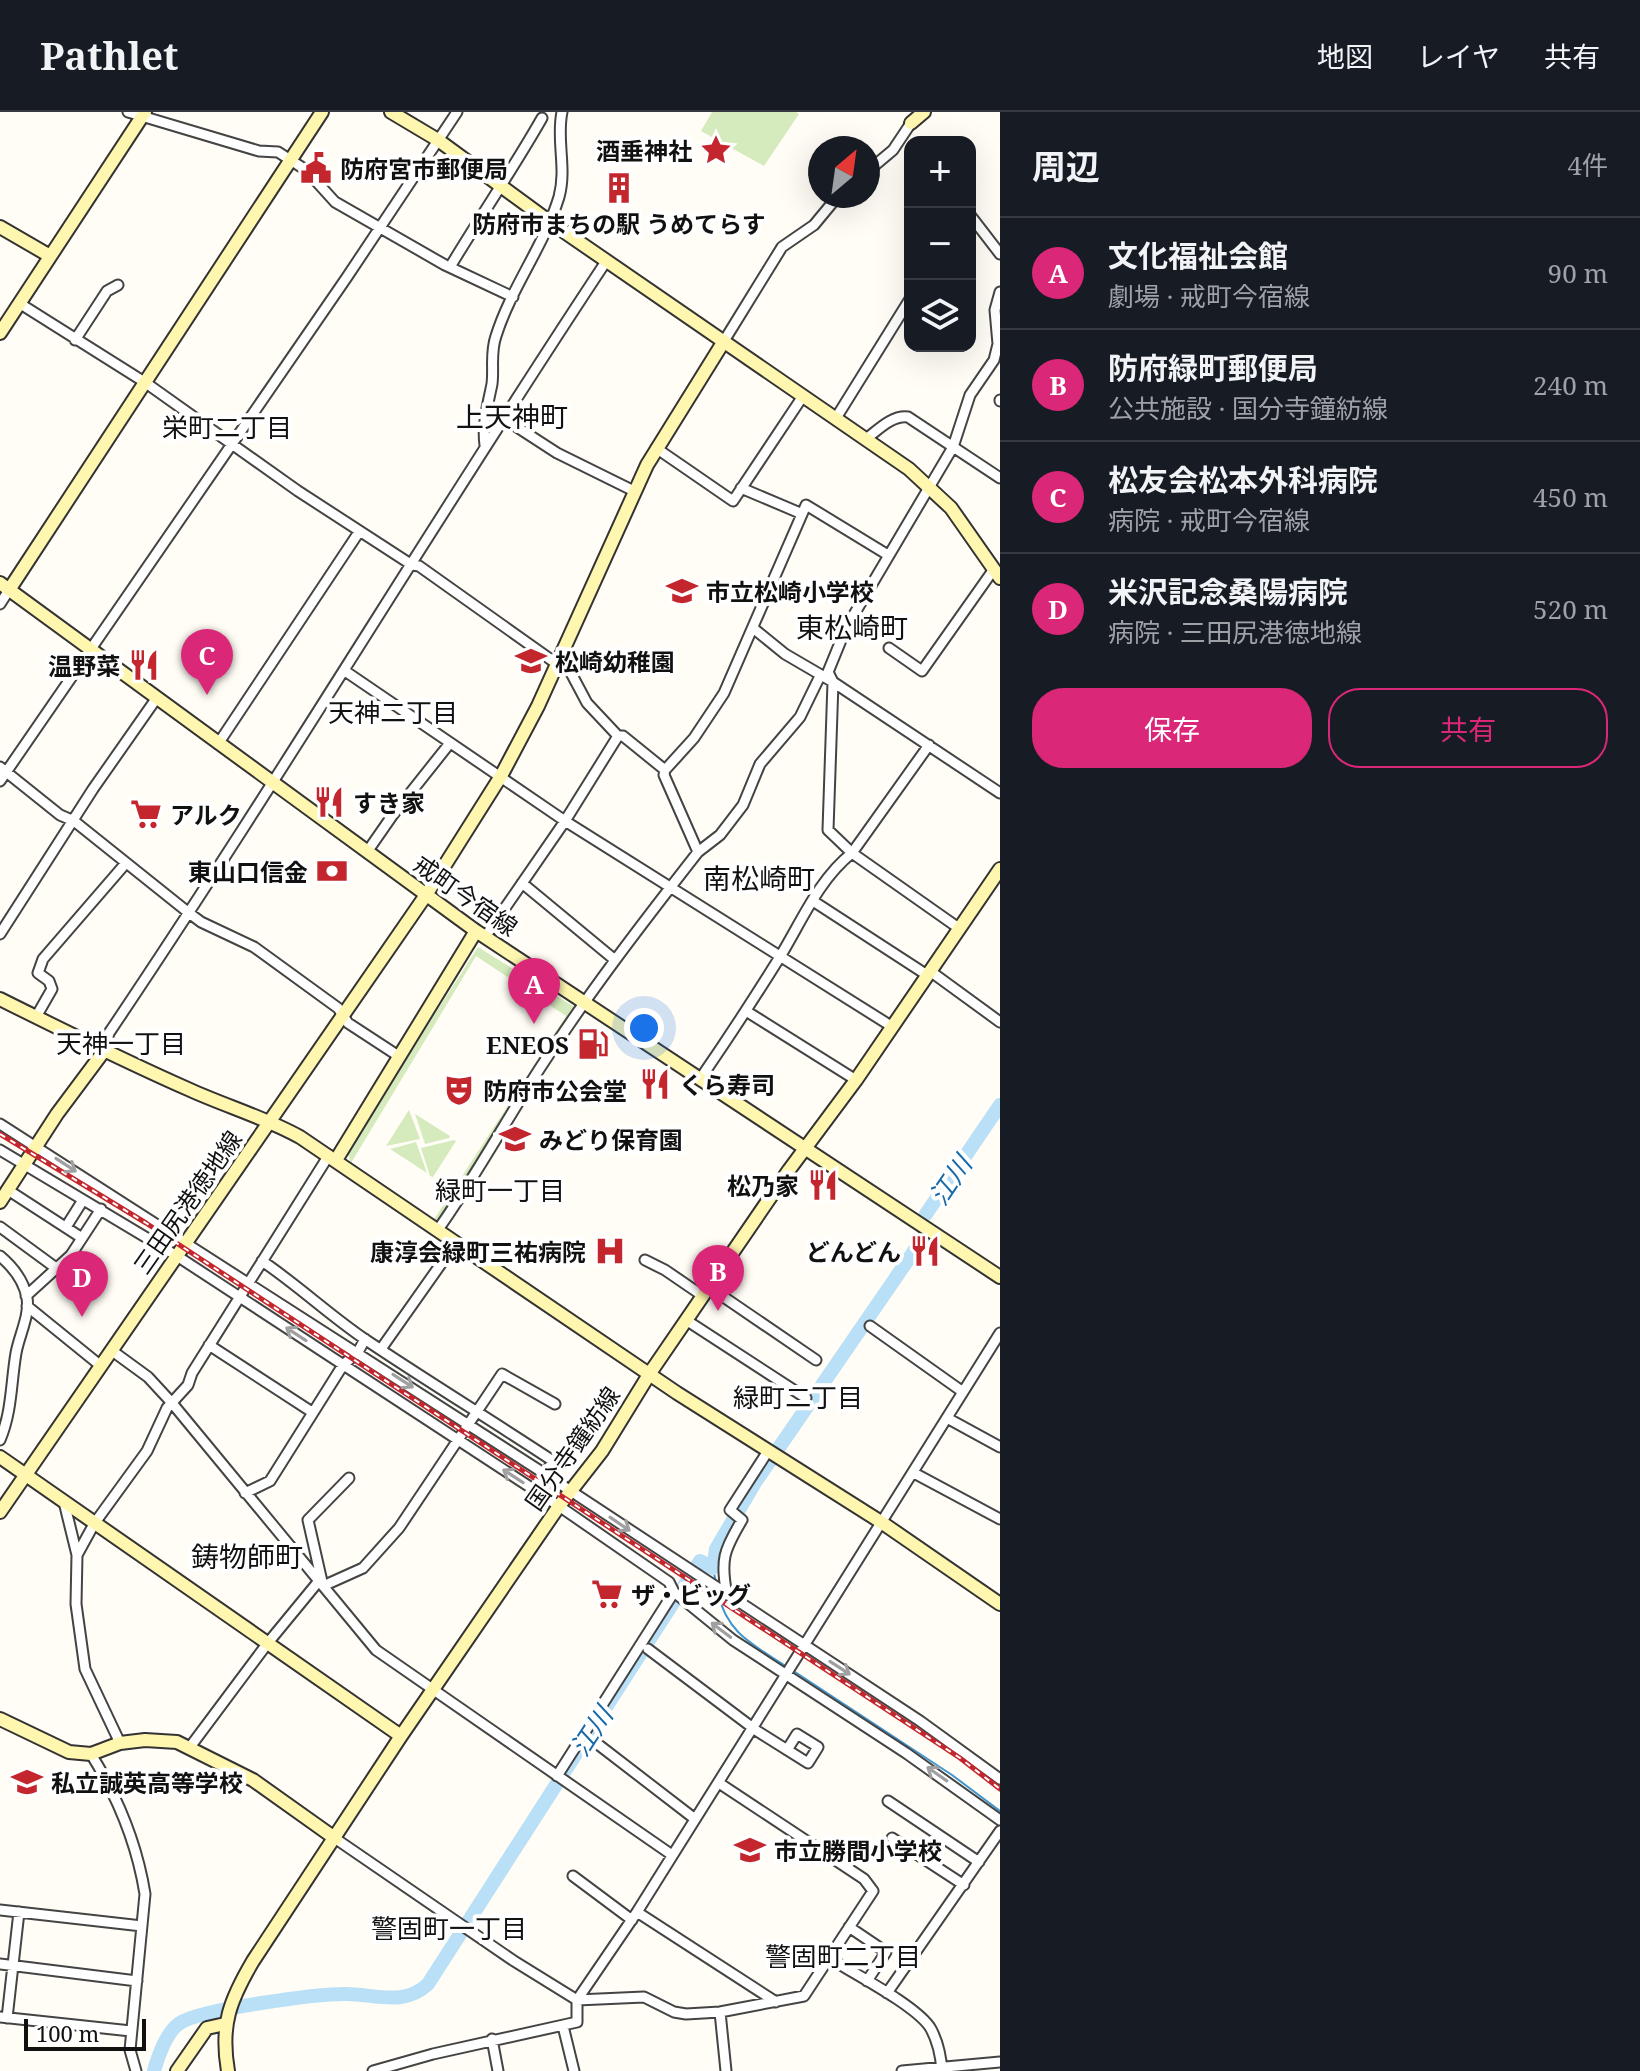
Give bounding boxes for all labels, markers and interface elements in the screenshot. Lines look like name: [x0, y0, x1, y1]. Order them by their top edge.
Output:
text: Pathlet: [40, 29, 178, 81]
text: 地図: [1317, 37, 1373, 75]
text: レイヤ: [1417, 37, 1500, 75]
text: 共有: [1544, 37, 1600, 75]
place icon: 酒垂神社: [699, 133, 733, 167]
place label: 酒垂神社: [596, 134, 692, 167]
north arrow: [808, 136, 880, 208]
map controls: [904, 136, 976, 352]
button: +: [904, 136, 976, 208]
text: 周辺: [1032, 143, 1100, 189]
text: 4件: [1567, 147, 1608, 183]
public building icon: 防府宮市郵便局: [299, 151, 333, 185]
place label: 防府宮市郵便局: [340, 152, 508, 185]
building icon: 防府市まちの駅 うめてらす: [602, 171, 636, 205]
place label: 防府市まちの駅 うめてらす: [472, 207, 766, 240]
button: −: [904, 208, 976, 280]
text: 文化福祉会館: [1108, 235, 1288, 276]
text: A: [1048, 255, 1068, 291]
text: 90 m: [1548, 255, 1608, 291]
text: 劇場 · 戒町今宿線: [1108, 278, 1310, 314]
button: layers: [904, 280, 976, 352]
text: 防府緑町郵便局: [1108, 347, 1318, 388]
text: B: [1049, 367, 1067, 403]
text: 240 m: [1533, 367, 1608, 403]
text: 公共施設 · 国分寺鐘紡線: [1108, 390, 1388, 426]
district label: 上天神町: [456, 397, 568, 435]
district label: 栄町二丁目: [162, 409, 292, 445]
text: 松友会松本外科病院: [1108, 459, 1378, 500]
text: C: [1049, 479, 1067, 515]
text: 450 m: [1533, 479, 1608, 515]
text: 病院 · 戒町今宿線: [1108, 502, 1310, 538]
text: 米沢記念桑陽病院: [1108, 571, 1348, 612]
school or university icon: 市立松崎小学校: [665, 574, 699, 608]
place label: 市立松崎小学校: [706, 575, 874, 608]
text: D: [1048, 591, 1068, 627]
text: 520 m: [1533, 591, 1608, 627]
district label: 東松崎町: [796, 608, 908, 646]
text: 病院 · 三田尻港徳地線: [1108, 614, 1362, 650]
pin: C: [181, 629, 233, 695]
school or university icon: 松崎幼稚園: [514, 644, 548, 678]
place label: 松崎幼稚園: [555, 645, 675, 678]
restaurant icon: 温野菜: [127, 648, 161, 682]
place label: 温野菜: [48, 649, 120, 682]
button: 保存: [1032, 688, 1312, 768]
button: 共有: [1328, 688, 1608, 768]
district label: 天神二丁目: [328, 694, 458, 730]
restaurant icon: すき家: [312, 785, 346, 819]
place label: すき家: [353, 786, 425, 819]
supermarket icon: アルク: [129, 797, 163, 831]
place label: アルク: [170, 798, 242, 831]
street label: 戒町今宿線: [407, 847, 525, 943]
bank icon: 東山口信金: [315, 854, 349, 888]
place label: 東山口信金: [188, 855, 308, 888]
district label: 南松崎町: [703, 859, 815, 897]
pin: A: [508, 958, 560, 1024]
your location: [624, 1008, 664, 1048]
district label: 天神一丁目: [56, 1025, 186, 1061]
fuel station icon: ENEOS: [576, 1027, 610, 1061]
place label: ENEOS: [486, 1028, 569, 1061]
restaurant icon: くら寿司: [638, 1067, 672, 1101]
place label: くら寿司: [679, 1068, 775, 1101]
theatre icon: 防府市公会堂: [442, 1073, 476, 1107]
place label: 防府市公会堂: [483, 1074, 627, 1107]
school or university icon: みどり保育園: [498, 1122, 532, 1156]
place label: みどり保育園: [539, 1123, 683, 1156]
street label: 三田尻港徳地線: [125, 1124, 249, 1280]
water label: 江川: [921, 1146, 981, 1212]
one-way arrow: [55, 1156, 77, 1173]
restaurant icon: 松乃家: [806, 1168, 840, 1202]
place label: 松乃家: [727, 1169, 799, 1202]
district label: 緑町一丁目: [435, 1172, 565, 1208]
hospital icon: 康淳会緑町三祐病院: [593, 1234, 627, 1268]
restaurant icon: どんどん: [908, 1234, 942, 1268]
place label: 康淳会緑町三祐病院: [370, 1235, 586, 1268]
place label: どんどん: [806, 1235, 901, 1268]
pin: B: [692, 1245, 744, 1311]
pin: D: [56, 1251, 108, 1317]
one-way arrow: [285, 1326, 307, 1342]
one-way arrow: [391, 1373, 413, 1390]
district label: 緑町二丁目: [733, 1379, 863, 1415]
street label: 国分寺鐘紡線: [517, 1380, 627, 1516]
one-way arrow: [502, 1468, 525, 1484]
one-way arrow: [608, 1516, 630, 1532]
district label: 鋳物師町: [191, 1537, 303, 1575]
supermarket icon: ザ・ビッグ: [590, 1577, 624, 1611]
place label: ザ・ビッグ: [631, 1578, 751, 1611]
one-way arrow: [711, 1622, 732, 1639]
one-way arrow: [828, 1660, 850, 1676]
water label: 江川: [562, 1697, 622, 1763]
school or university icon: 私立誠英高等学校: [10, 1765, 44, 1799]
place label: 私立誠英高等学校: [51, 1766, 243, 1799]
one-way arrow: [927, 1766, 949, 1782]
school or university icon: 市立勝間小学校: [733, 1833, 767, 1867]
place label: 市立勝間小学校: [774, 1834, 942, 1867]
district label: 警固町一丁目: [371, 1910, 527, 1946]
district label: 警固町二丁目: [765, 1938, 921, 1974]
scale bar: [24, 2015, 146, 2051]
text: 100 m: [36, 2018, 99, 2048]

